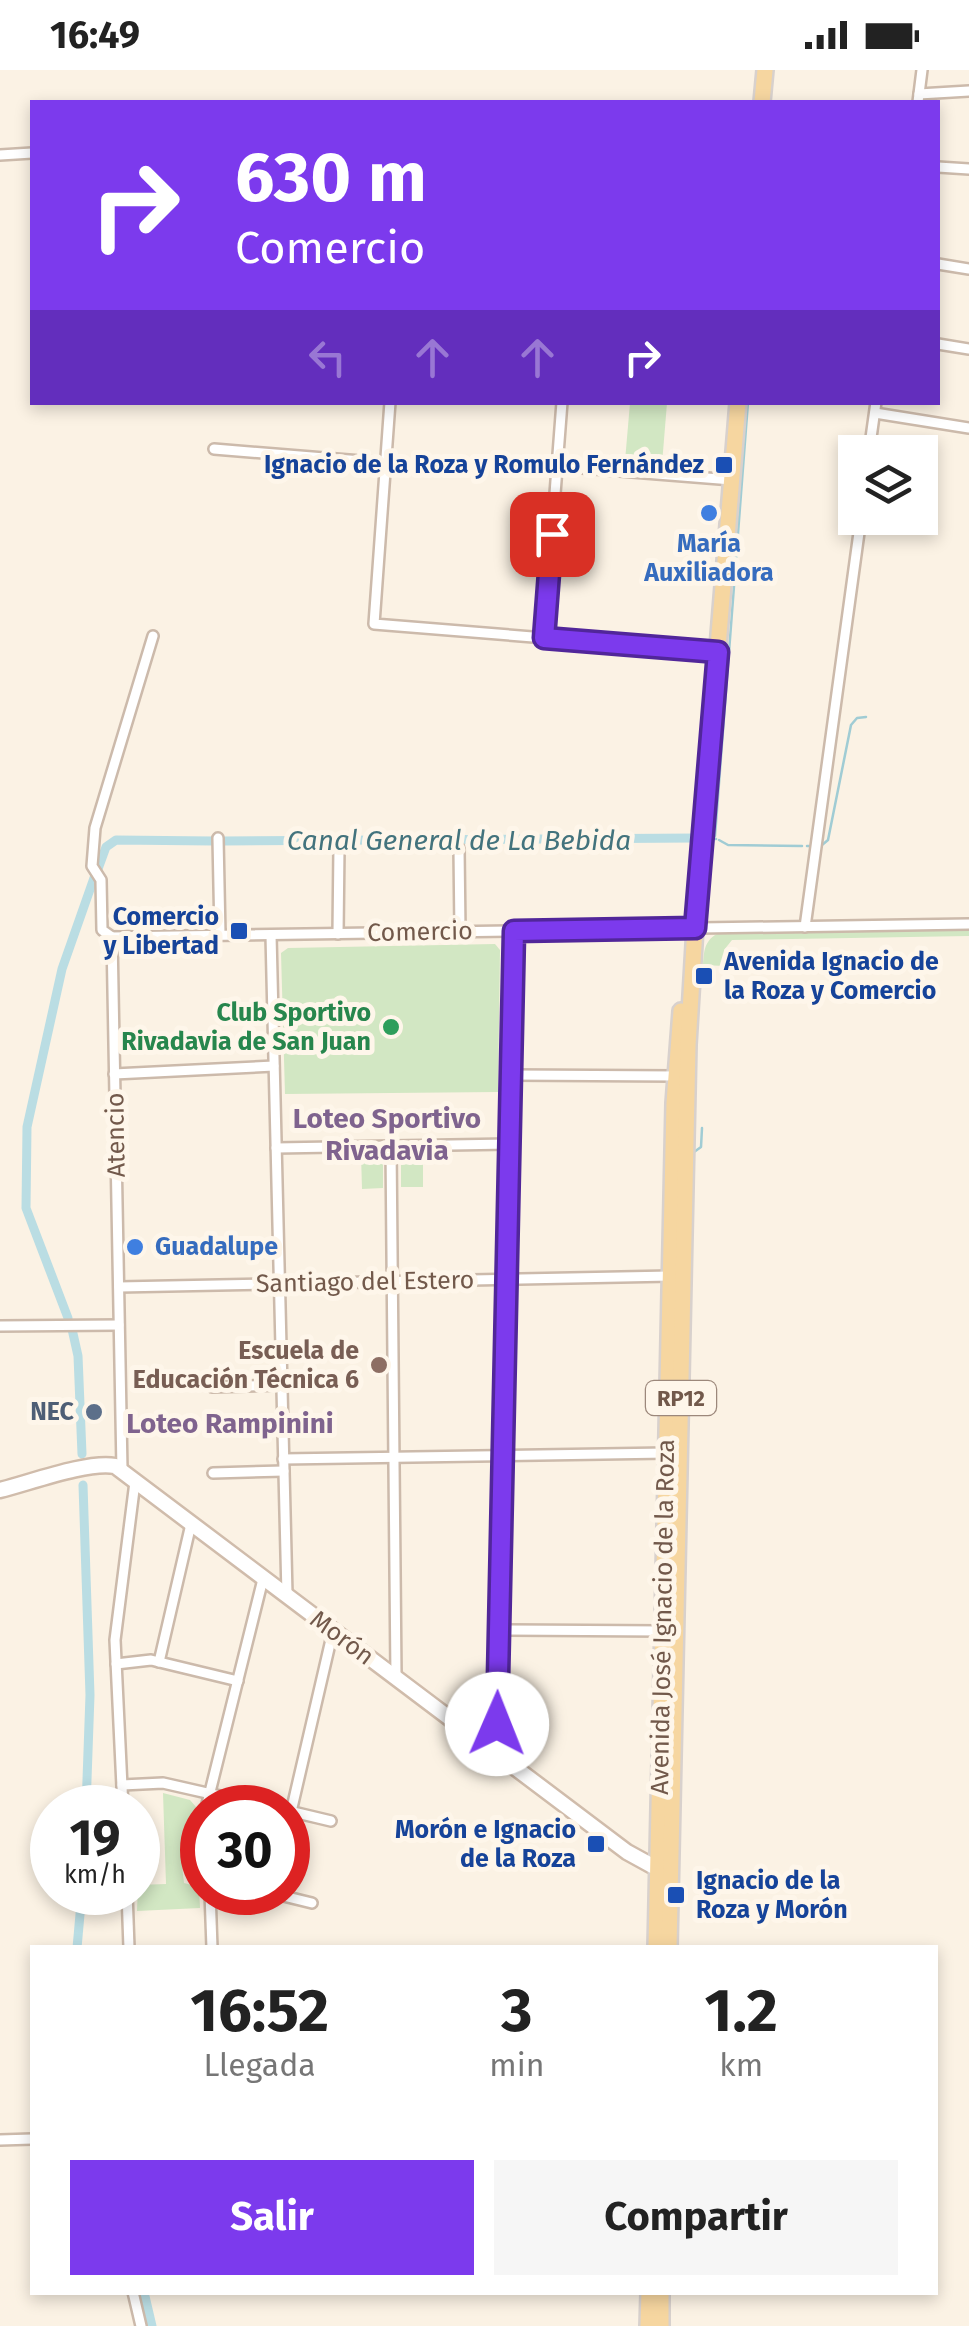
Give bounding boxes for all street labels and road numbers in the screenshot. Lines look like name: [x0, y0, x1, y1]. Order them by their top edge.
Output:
street label: Comercio: [367, 916, 473, 948]
street label: Atencio: [100, 1092, 132, 1178]
street label: Santiago del Estero: [256, 1265, 474, 1299]
road number: RP12: [646, 1381, 716, 1415]
street label: Avenida José Ignacio de la Roza: [645, 1439, 681, 1795]
street label: Morón: [304, 1604, 380, 1672]

